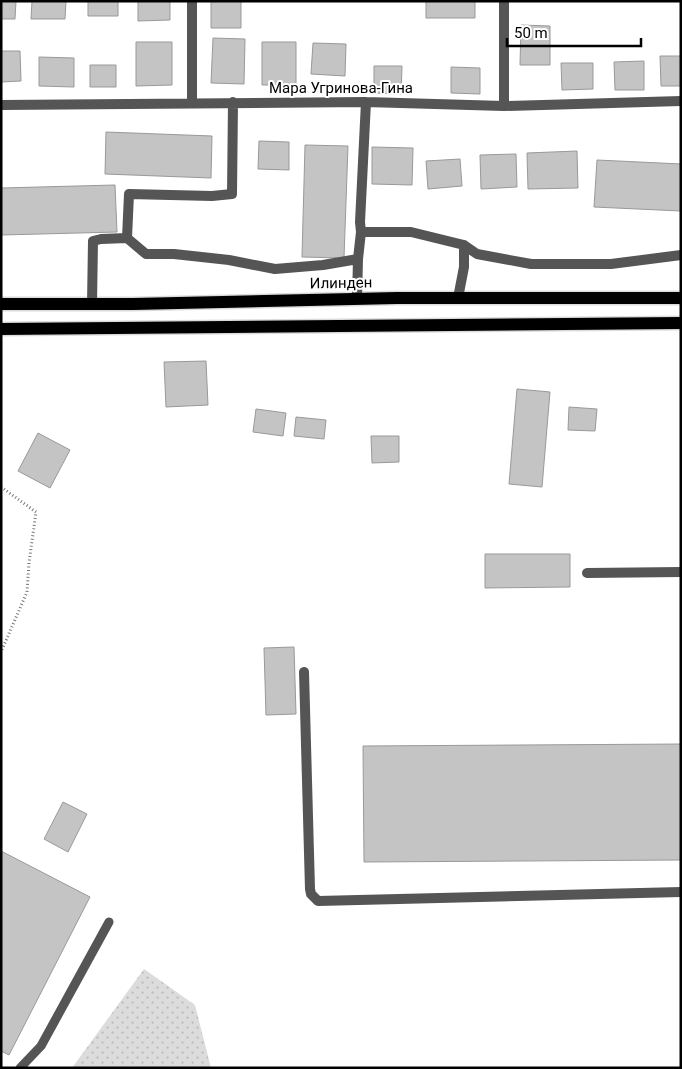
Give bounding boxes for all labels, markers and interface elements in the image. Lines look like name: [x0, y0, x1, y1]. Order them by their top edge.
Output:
scale bar: [507, 15, 641, 47]
text: 50 m: [514, 24, 548, 42]
street label: Мара Угринова-Гина: [269, 79, 413, 97]
street label: Илинден: [310, 273, 372, 293]

